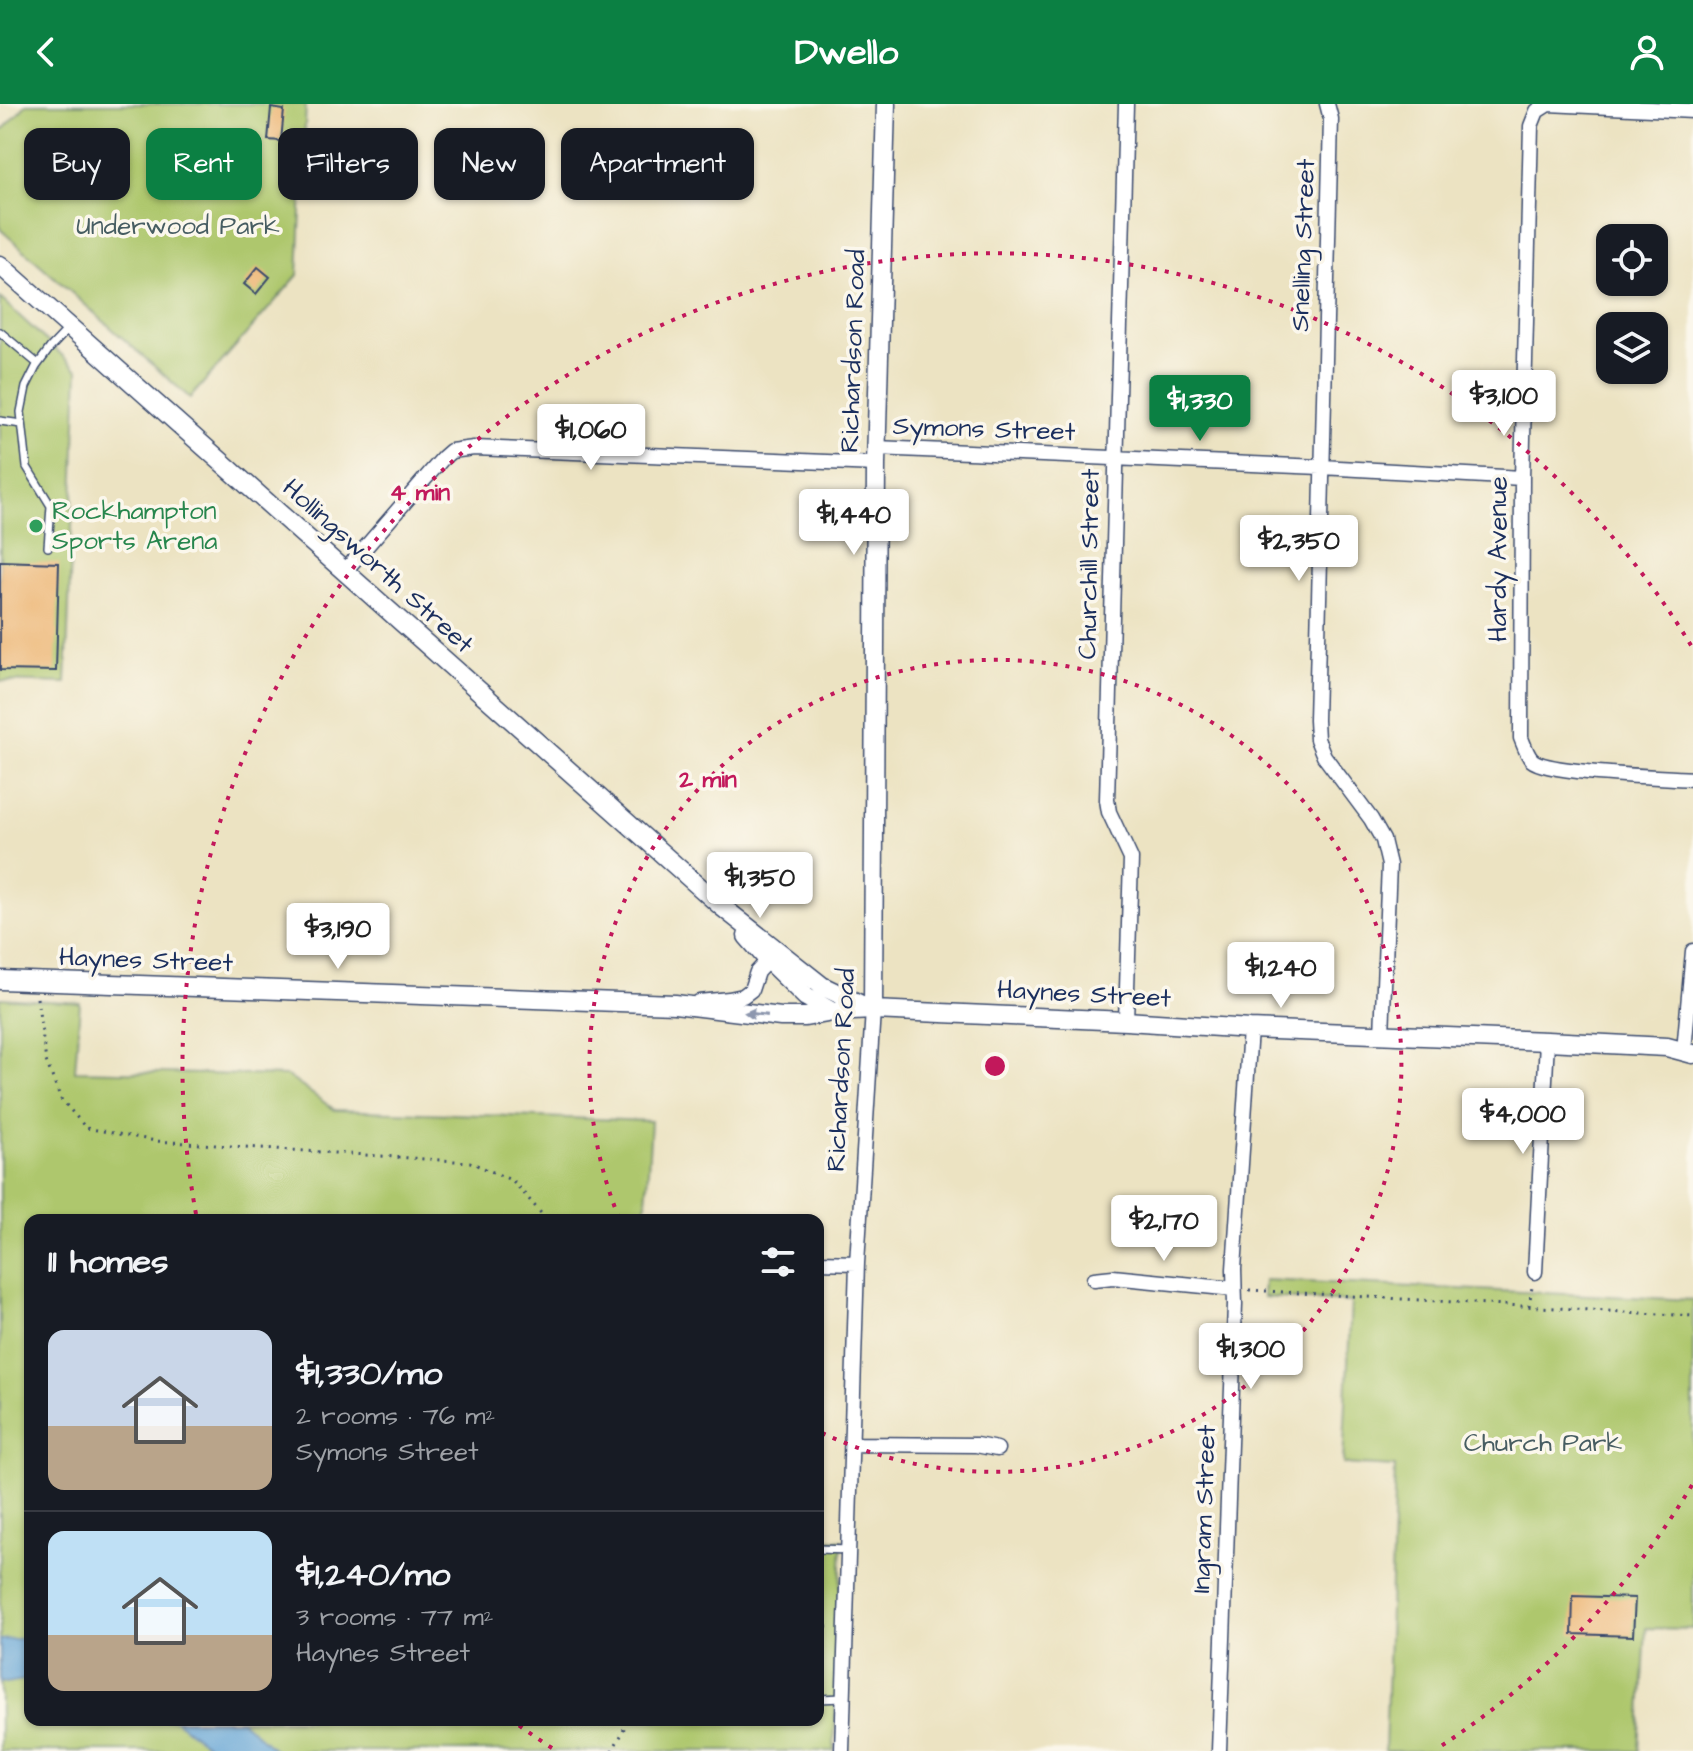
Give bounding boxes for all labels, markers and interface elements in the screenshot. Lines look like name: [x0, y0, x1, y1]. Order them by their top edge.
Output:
text: Dwello: [795, 27, 898, 78]
icon: back: [24, 30, 68, 74]
icon: person: [1625, 30, 1669, 74]
chip: Buy: [24, 128, 130, 200]
chip: Rent: [146, 128, 262, 200]
chip: Filters: [278, 128, 418, 200]
chip: New: [434, 128, 545, 200]
chip: Apartment: [561, 128, 754, 200]
street label: Snelling Street: [1282, 157, 1326, 332]
park label: Underwood Park: [76, 208, 280, 244]
map controls: [1596, 224, 1668, 384]
button: locate: [1596, 224, 1668, 296]
street label: Richardson Road: [831, 249, 875, 453]
button: layers: [1596, 312, 1668, 384]
pin: $3,100: [1439, 370, 1569, 438]
pin: $1,330: [1135, 375, 1265, 443]
text: $3,100: [1470, 378, 1538, 414]
text: $1,330: [1167, 383, 1233, 419]
pin: $1,060: [526, 404, 656, 472]
street label: Symons Street: [892, 408, 1076, 452]
text: $1,060: [555, 412, 627, 448]
street label: Churchill Street: [1069, 468, 1109, 660]
street label: Hollingsworth Street: [273, 470, 482, 663]
text: 4 min: [390, 476, 450, 510]
street label: Hardy Avenue: [1480, 476, 1518, 642]
pin: $1,440: [789, 489, 919, 557]
place label: Rockhampton Sports Arena: [52, 493, 217, 559]
text: $1,440: [817, 497, 891, 533]
pin: $2,350: [1234, 515, 1364, 583]
marker: Rockhampton Sports Arena: [27, 517, 45, 535]
text: $2,350: [1258, 523, 1340, 559]
text: 2 min: [678, 763, 737, 797]
pin: $1,350: [695, 852, 825, 920]
text: $1,350: [725, 860, 795, 896]
pin: $3,190: [273, 903, 403, 971]
text: $3,190: [305, 911, 371, 947]
street label: Haynes Street: [58, 939, 234, 983]
pin: $1,240: [1216, 942, 1346, 1010]
text: $1,240: [1245, 950, 1317, 986]
street label: Richardson Road: [818, 967, 864, 1173]
street label: Haynes Street: [996, 971, 1172, 1019]
one-way arrow: [743, 1007, 768, 1020]
centre of rings: [981, 1052, 1009, 1080]
pin: $4,000: [1458, 1088, 1588, 1156]
text: $4,000: [1480, 1096, 1566, 1132]
pin: $2,170: [1099, 1195, 1229, 1263]
text: $2,170: [1129, 1203, 1199, 1239]
text: 11 homes: [48, 1238, 168, 1286]
icon: filters: [756, 1240, 800, 1284]
pin: $1,300: [1186, 1323, 1316, 1391]
text: $1,300: [1217, 1331, 1285, 1367]
text: $1,330/mo: [296, 1350, 442, 1398]
icon: home: [112, 1362, 208, 1458]
text: 2 rooms · 76 m²: [296, 1398, 495, 1434]
street label: Ingram Street: [1183, 1424, 1227, 1594]
park label: Church Park: [1464, 1425, 1622, 1461]
text: Symons Street: [296, 1434, 479, 1470]
text: $1,240/mo: [296, 1551, 450, 1599]
icon: home: [112, 1563, 208, 1659]
text: 3 rooms · 77 m²: [296, 1599, 493, 1635]
text: Haynes Street: [296, 1635, 470, 1671]

